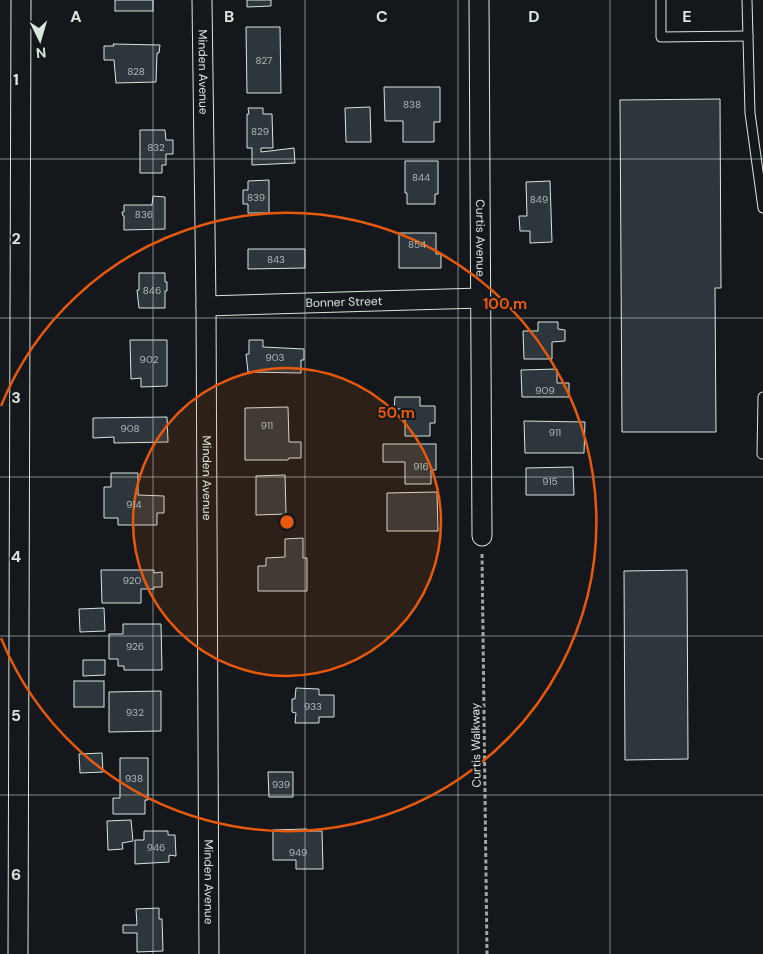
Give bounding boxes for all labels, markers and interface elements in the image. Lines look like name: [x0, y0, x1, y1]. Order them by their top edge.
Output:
text: A: [70, 6, 82, 27]
text: B: [224, 6, 234, 27]
text: C: [376, 6, 388, 27]
text: D: [528, 6, 540, 27]
text: E: [682, 6, 692, 27]
north arrow: [15, 15, 65, 65]
street label: Minden Avenue: [194, 29, 211, 115]
text: N: [35, 44, 47, 62]
house number: 827: [256, 54, 272, 67]
house number: 828: [127, 65, 145, 78]
text: 1: [13, 69, 19, 90]
house number: 838: [403, 98, 421, 111]
house number: 829: [251, 125, 269, 138]
house number: 832: [147, 141, 165, 154]
house number: 844: [412, 171, 430, 184]
house number: 839: [247, 191, 265, 204]
house number: 849: [530, 193, 548, 206]
street label: Curtis Avenue: [472, 199, 489, 277]
house number: 836: [135, 208, 153, 221]
text: 2: [11, 228, 21, 249]
house number: 854: [408, 238, 426, 251]
house number: 843: [267, 253, 285, 266]
house number: 846: [143, 284, 161, 297]
street label: Bonner Street: [305, 293, 383, 311]
text: 100 m: [483, 294, 527, 314]
house number: 903: [265, 351, 285, 364]
house number: 902: [140, 353, 159, 366]
house number: 909: [535, 384, 555, 397]
text: 3: [11, 387, 21, 408]
text: 50 m: [377, 403, 415, 423]
house number: 911: [261, 419, 273, 432]
house number: 908: [120, 422, 140, 435]
house number: 911: [549, 426, 561, 439]
street label: Minden Avenue: [199, 435, 215, 521]
house number: 916: [413, 460, 429, 473]
house number: 915: [542, 475, 558, 488]
house number: 914: [126, 498, 142, 511]
centre of rings: [278, 513, 296, 531]
text: 4: [11, 546, 21, 567]
house number: 920: [123, 574, 141, 587]
house number: 926: [126, 640, 144, 653]
house number: 933: [304, 700, 322, 713]
street label: Curtis Walkway: [467, 702, 485, 788]
text: 5: [11, 705, 21, 726]
house number: 932: [126, 706, 144, 719]
house number: 938: [125, 772, 143, 785]
house number: 939: [272, 778, 290, 791]
street label: Minden Avenue: [200, 839, 217, 925]
house number: 946: [147, 841, 165, 854]
house number: 949: [289, 846, 307, 859]
text: 6: [11, 864, 21, 885]

